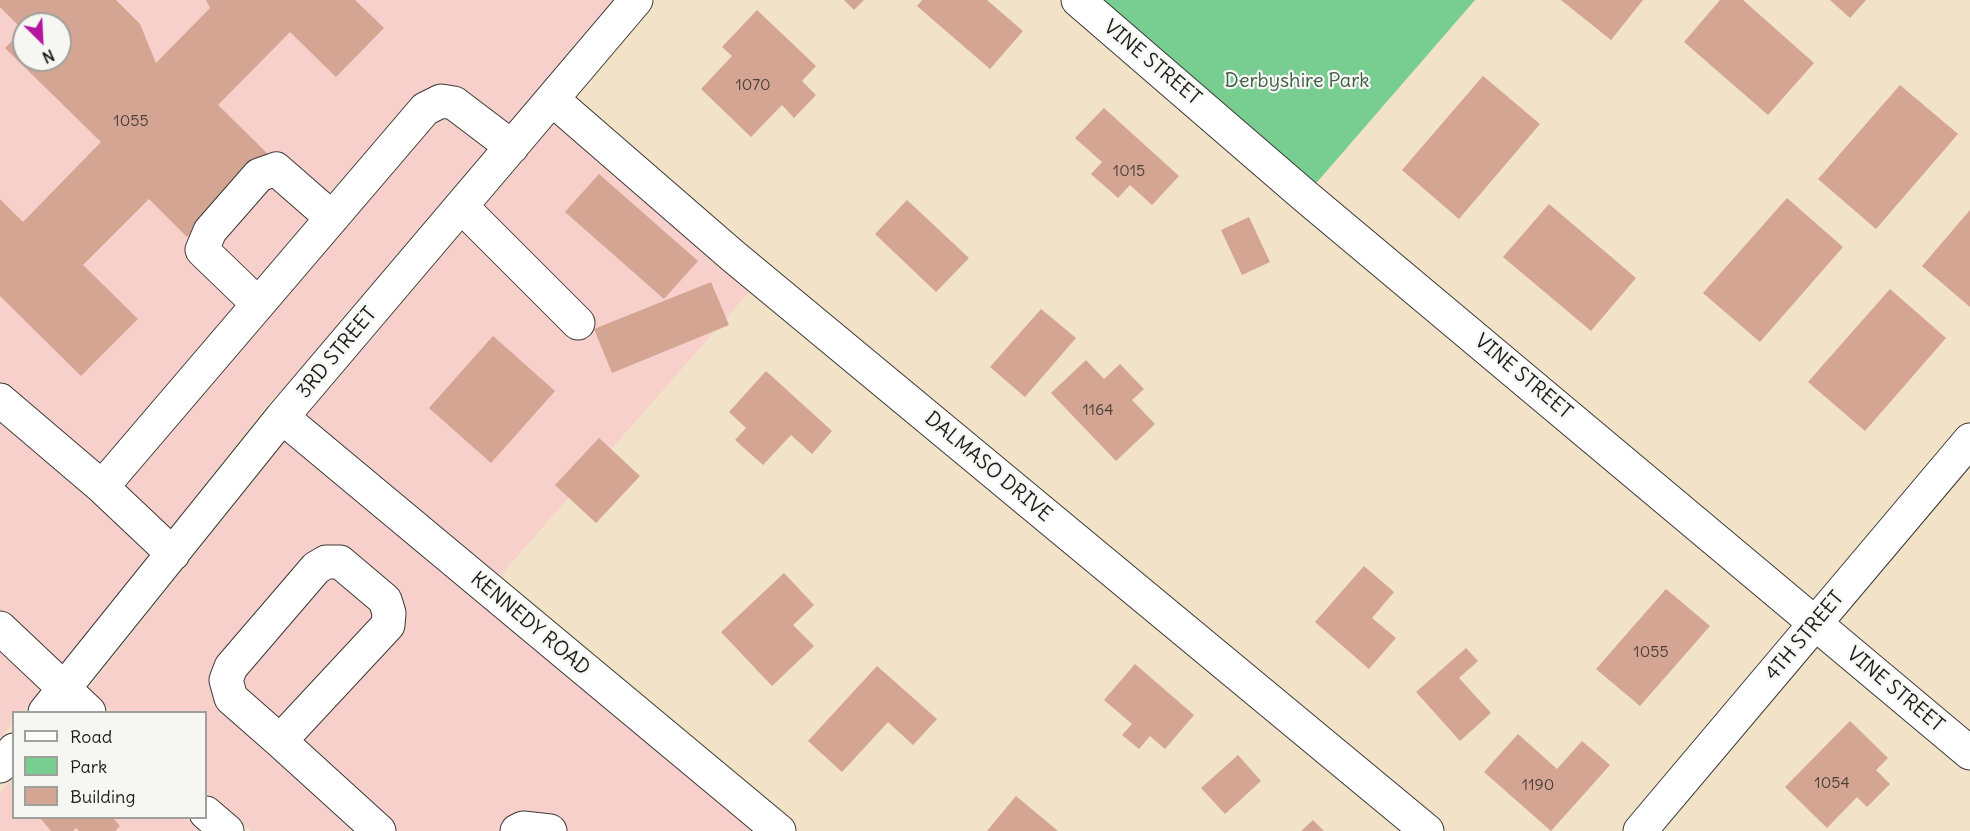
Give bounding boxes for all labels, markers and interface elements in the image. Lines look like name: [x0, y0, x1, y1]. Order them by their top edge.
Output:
north arrow: [12, 12, 72, 72]
street label: VINE STREET: [1098, 15, 1206, 111]
text: N: [39, 45, 58, 68]
park label: Derbyshire Park: [1224, 69, 1370, 93]
house number: 1070: [735, 75, 771, 95]
house number: 1055: [113, 111, 149, 131]
house number: 1015: [1113, 161, 1145, 181]
street label: 3RD STREET: [292, 303, 382, 403]
street label: VINE STREET: [1469, 329, 1577, 425]
house number: 1164: [1082, 400, 1114, 420]
street label: DALMASO DRIVE: [920, 407, 1056, 527]
street label: KENNEDY ROAD: [466, 567, 594, 681]
street label: 4TH STREET: [1761, 587, 1849, 685]
house number: 1055: [1633, 642, 1669, 662]
street label: VINE STREET: [1841, 642, 1949, 738]
legend: [12, 711, 207, 819]
text: Road: [70, 725, 112, 748]
text: Park: [70, 755, 107, 778]
house number: 1054: [1814, 773, 1850, 793]
house number: 1190: [1522, 775, 1554, 795]
text: Building: [70, 785, 135, 808]

